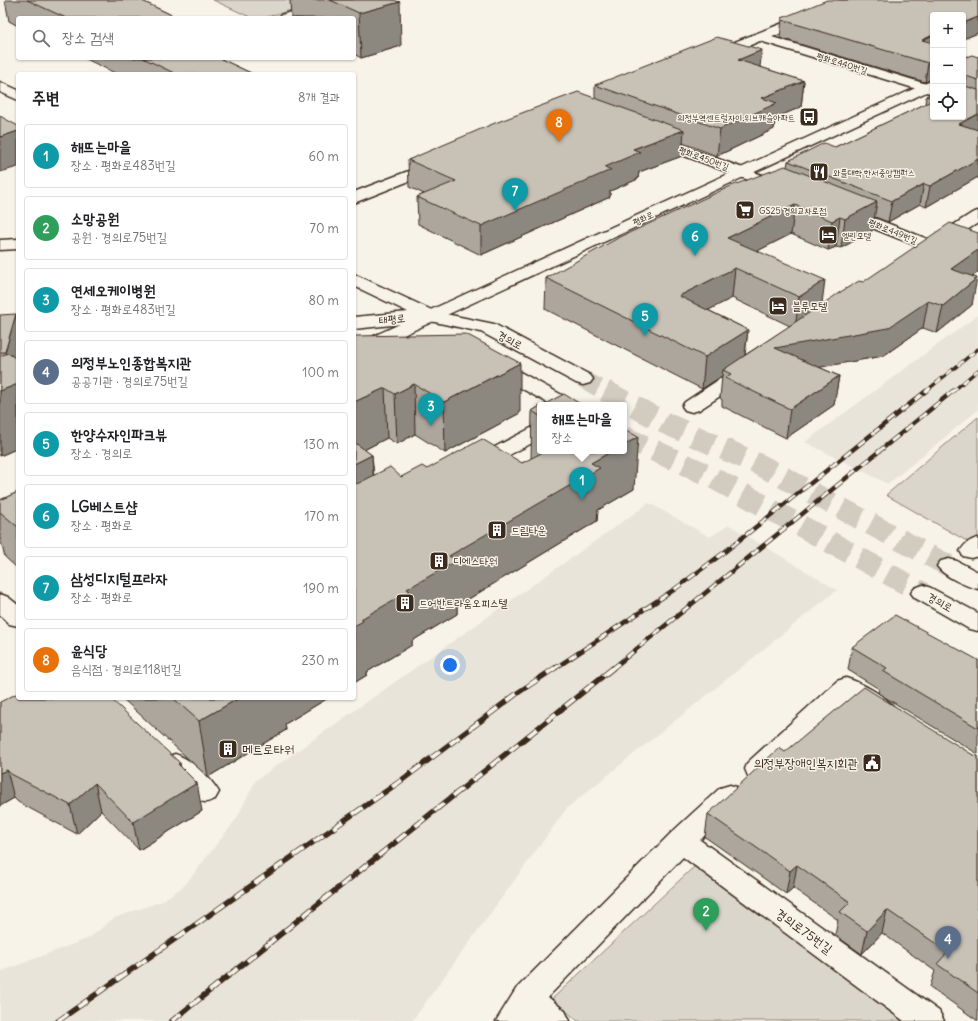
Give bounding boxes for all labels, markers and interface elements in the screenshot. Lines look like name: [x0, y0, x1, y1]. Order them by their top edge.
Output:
map controls: [930, 12, 966, 120]
button: +: [930, 12, 966, 48]
search box: [16, 16, 356, 60]
icon: search: [30, 27, 52, 49]
text: 장소 검색: [62, 28, 114, 47]
button: −: [930, 48, 966, 84]
street label: 평화로440번길: [815, 50, 869, 76]
button: locate: [930, 84, 966, 120]
text: 주변: [32, 87, 59, 109]
text: 8개 결과: [298, 89, 340, 106]
bus stop icon: 의정부역센트럴자이.위브캐슬아파트: [798, 106, 820, 128]
pin: 8: [546, 109, 572, 142]
place label: 의정부역센트럴자이.위브캐슬아파트: [677, 112, 795, 123]
text: 해뜨는마을: [71, 137, 131, 156]
street label: 평화로450번길: [677, 144, 731, 172]
text: 1: [43, 148, 49, 165]
text: 60 m: [308, 148, 339, 165]
text: 장소 · 평화로483번길: [71, 157, 176, 174]
restaurant icon: 와플대학 한서중앙캠퍼스: [808, 161, 830, 183]
place label: 와플대학 한서중앙캠퍼스: [833, 167, 915, 178]
pin: 7: [502, 178, 528, 211]
supermarket icon: GS25 경의교차로점: [734, 199, 756, 221]
place label: GS25 경의교차로점: [759, 205, 827, 216]
street label: 평화로: [631, 208, 655, 228]
text: 소망공원: [71, 209, 119, 228]
street label: 평화로449번길: [867, 216, 920, 246]
text: 2: [42, 220, 50, 237]
text: 70 m: [310, 220, 339, 237]
pin: 6: [682, 223, 708, 256]
hotel icon: 엘린모텔: [817, 224, 839, 246]
text: 공원 · 경의로75번길: [71, 229, 167, 246]
place label: 엘린모텔: [842, 230, 872, 241]
text: 연세오케이병원: [71, 281, 156, 300]
text: 3: [42, 292, 50, 309]
text: 80 m: [308, 292, 339, 309]
hotel icon: 블루모텔: [767, 295, 789, 317]
place label: 블루모텔: [792, 299, 828, 313]
text: 장소 · 평화로483번길: [71, 301, 176, 318]
pin: 5: [632, 303, 658, 336]
street label: 태평로: [378, 311, 406, 327]
street label: 경의로: [495, 328, 525, 352]
text: 의정부노인종합복지관: [71, 353, 192, 372]
text: 4: [42, 364, 50, 381]
text: 100 m: [302, 364, 339, 381]
text: 공공기관 · 경의로75번길: [71, 373, 188, 390]
pin: 3: [418, 393, 444, 426]
popup: [537, 402, 627, 454]
text: 해뜨는마을: [552, 409, 612, 428]
text: 한양수자인파크뷰: [71, 425, 168, 444]
text: 장소: [552, 429, 573, 446]
text: 5: [42, 436, 50, 453]
text: 130 m: [303, 436, 339, 453]
text: 장소 · 경의로: [71, 445, 132, 462]
pin: 1: [569, 467, 595, 500]
text: LG베스트샵: [71, 497, 138, 516]
text: 6: [42, 508, 50, 525]
text: 170 m: [304, 508, 339, 525]
text: 장소 · 평화로: [71, 517, 132, 534]
building icon: 드림타운: [486, 519, 508, 541]
place label: 드림타운: [511, 523, 547, 537]
building icon: 디에스타워: [428, 550, 450, 572]
place label: 디에스타워: [453, 554, 497, 568]
text: 삼성디지털프라자: [71, 569, 168, 588]
text: 7: [43, 580, 49, 597]
text: 190 m: [303, 580, 339, 597]
text: 장소 · 평화로: [71, 589, 132, 606]
street label: 경의로: [925, 589, 955, 615]
building icon: 드어반트라움오피스텔: [394, 592, 416, 614]
place label: 드어반트라움오피스텔: [419, 596, 508, 610]
text: 윤식당: [71, 641, 107, 660]
text: 8: [42, 652, 50, 669]
text: 230 m: [301, 652, 339, 669]
your location: [440, 655, 460, 675]
text: 음식점 · 경의로118번길: [71, 661, 182, 678]
building icon: 메트로타워: [217, 738, 239, 760]
place label: 메트로타워: [242, 741, 294, 758]
public building icon: 의정부장애인복지회관: [861, 752, 883, 774]
place label: 의정부장애인복지회관: [753, 755, 858, 772]
pin: 2: [693, 898, 719, 931]
street label: 경의로75번길: [772, 905, 836, 957]
pin: 4: [935, 926, 961, 959]

